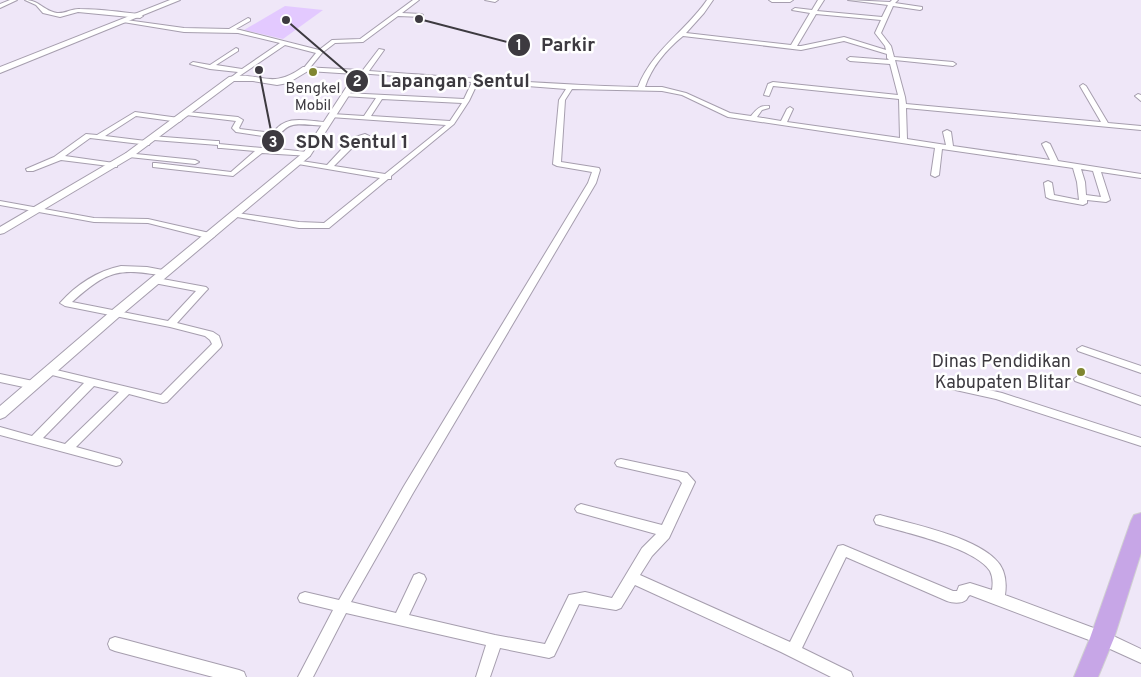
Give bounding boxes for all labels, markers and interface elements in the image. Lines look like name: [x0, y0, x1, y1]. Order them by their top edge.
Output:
callout: Parkir: [506, 28, 605, 62]
text: Parkir: [541, 34, 595, 58]
text: 1: [516, 37, 522, 56]
callout: Lapangan Sentul: [345, 64, 539, 98]
marker: Bengkel Mobil: [307, 66, 319, 78]
text: Lapangan Sentul: [380, 70, 530, 94]
text: 2: [352, 73, 362, 92]
place label: Bengkel Mobil: [286, 80, 340, 116]
callout: SDN Sentul 1: [260, 124, 418, 158]
text: SDN Sentul 1: [295, 131, 409, 155]
text: 3: [269, 134, 278, 153]
place label: Dinas Pendidikan Kabupaten Blitar: [932, 351, 1071, 395]
marker: Dinas Pendidikan Kabupaten Blitar: [1075, 366, 1087, 378]

